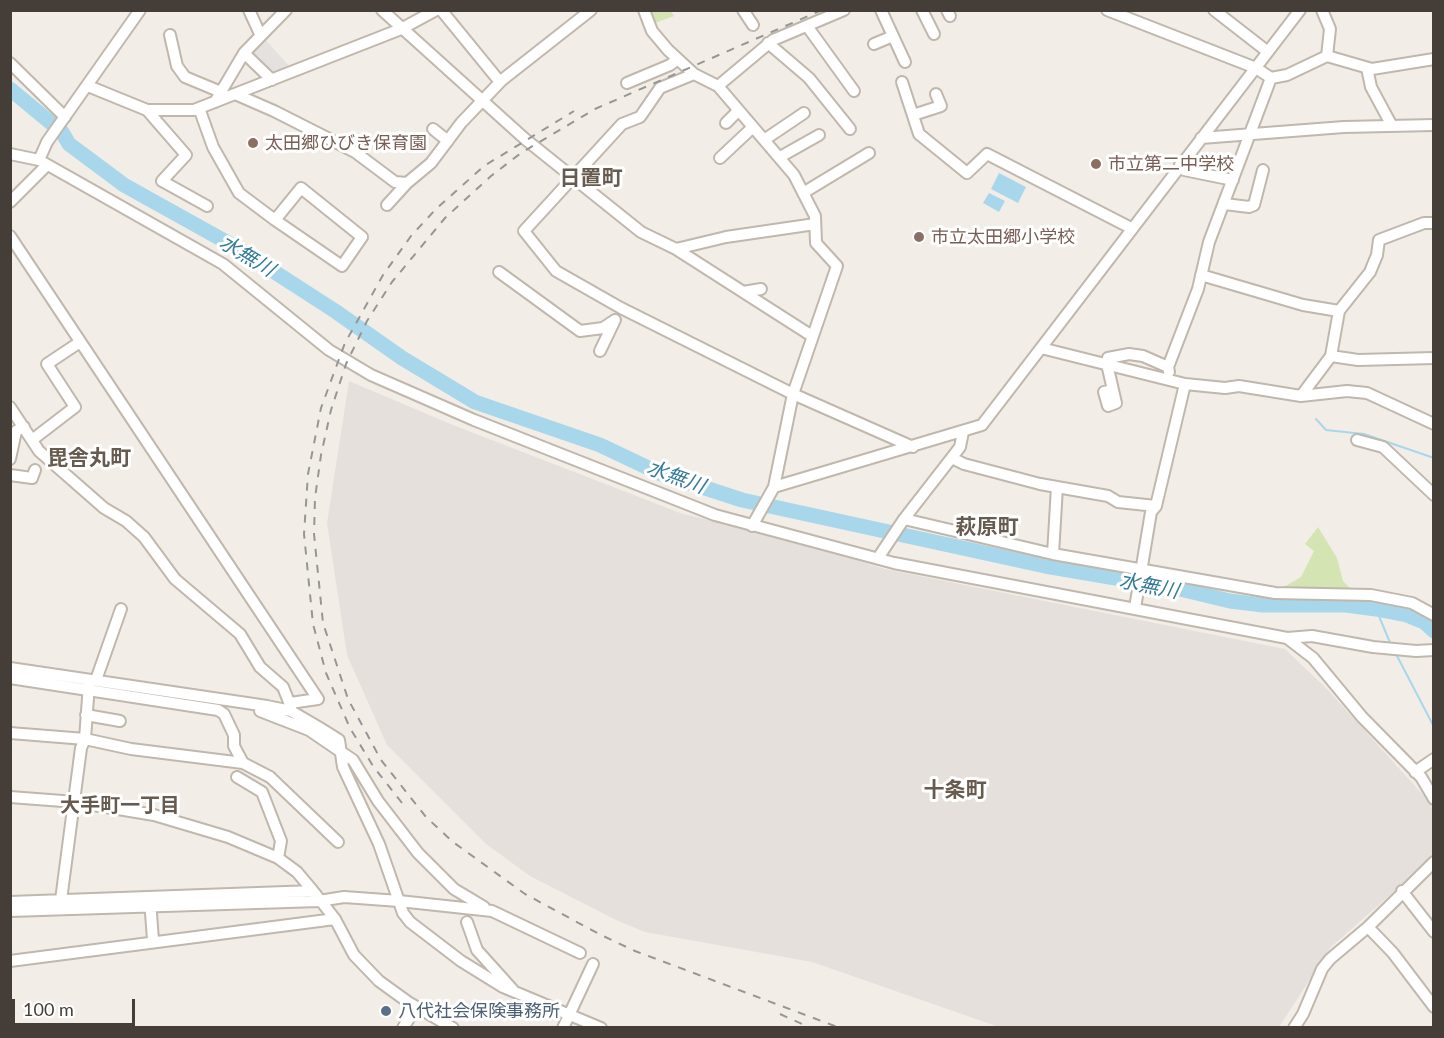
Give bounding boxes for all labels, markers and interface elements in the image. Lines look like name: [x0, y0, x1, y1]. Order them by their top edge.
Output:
place label: 太田郷ひびき保育園: [265, 132, 427, 154]
marker: 太田郷ひびき保育園: [246, 136, 260, 150]
place label: 市立第二中学校: [1108, 153, 1234, 175]
marker: 市立第二中学校: [1089, 157, 1103, 171]
district label: 日置町: [560, 165, 622, 191]
place label: 市立太田郷小学校: [931, 226, 1075, 248]
water label: 水無川: [215, 230, 279, 282]
marker: 市立太田郷小学校: [912, 230, 926, 244]
district label: 毘舎丸町: [47, 445, 131, 471]
water label: 水無川: [644, 455, 708, 499]
district label: 萩原町: [956, 514, 1018, 540]
water label: 水無川: [1117, 568, 1181, 604]
district label: 十条町: [924, 777, 986, 803]
district label: 大手町一丁目: [60, 794, 180, 818]
scale bar: [15, 987, 138, 1025]
text: 100 m: [23, 998, 74, 1020]
place label: 八代社会保険事務所: [398, 1000, 560, 1022]
marker: 八代社会保険事務所: [379, 1004, 393, 1018]

